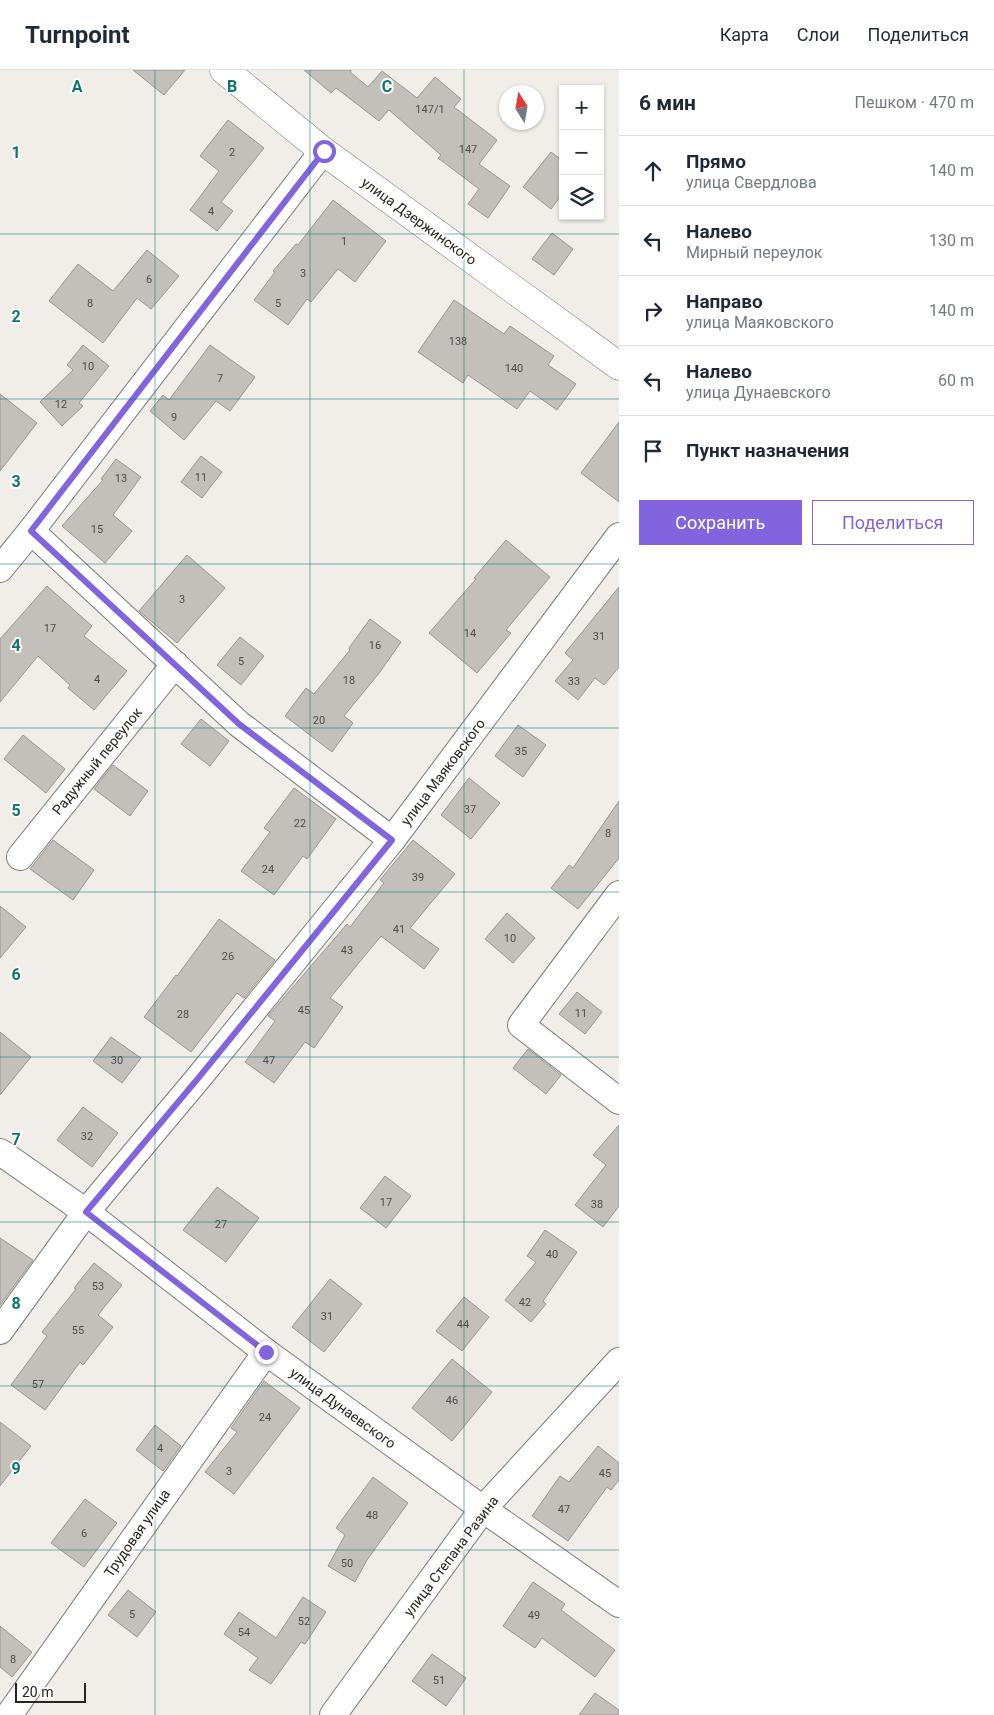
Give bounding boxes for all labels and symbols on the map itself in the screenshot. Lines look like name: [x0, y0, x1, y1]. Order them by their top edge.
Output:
text: A: [72, 77, 83, 96]
text: B: [227, 77, 237, 96]
text: C: [382, 77, 392, 96]
north arrow: [499, 85, 544, 130]
house number: 147/1: [415, 103, 445, 116]
route start: [313, 140, 336, 163]
text: 1: [11, 143, 21, 162]
house number: 147: [459, 143, 477, 156]
house number: 2: [229, 146, 235, 159]
street label: улица Дзержинского: [358, 174, 480, 268]
house number: 4: [208, 205, 214, 218]
house number: 1: [341, 235, 347, 248]
house number: 3: [300, 267, 306, 280]
house number: 6: [146, 273, 152, 286]
house number: 8: [87, 297, 93, 310]
house number: 5: [275, 297, 281, 310]
text: 2: [11, 307, 21, 326]
house number: 138: [449, 335, 467, 348]
house number: 10: [82, 360, 94, 373]
house number: 140: [505, 362, 523, 375]
house number: 7: [217, 372, 223, 385]
house number: 12: [55, 398, 67, 411]
house number: 9: [171, 411, 177, 424]
house number: 11: [195, 471, 207, 484]
text: 3: [11, 472, 21, 491]
house number: 13: [115, 472, 127, 485]
house number: 15: [91, 523, 103, 536]
house number: 3: [179, 593, 185, 606]
house number: 17: [44, 622, 56, 635]
house number: 14: [464, 627, 476, 640]
house number: 31: [593, 630, 605, 643]
text: 4: [11, 636, 21, 655]
house number: 16: [369, 639, 381, 652]
house number: 5: [238, 655, 244, 668]
house number: 4: [94, 673, 100, 686]
house number: 18: [343, 674, 355, 687]
house number: 33: [568, 675, 580, 688]
street label: Радужный переулок: [49, 704, 145, 818]
house number: 20: [313, 714, 325, 727]
street label: улица Маяковского: [398, 716, 488, 828]
house number: 35: [515, 745, 527, 758]
text: 5: [11, 801, 21, 820]
house number: 37: [464, 803, 476, 816]
house number: 22: [294, 817, 306, 830]
house number: 8: [605, 827, 611, 840]
house number: 24: [262, 863, 274, 876]
house number: 39: [412, 871, 424, 884]
house number: 41: [393, 923, 405, 936]
house number: 10: [504, 932, 516, 945]
house number: 43: [341, 944, 353, 957]
house number: 26: [222, 950, 234, 963]
text: 6: [11, 965, 21, 984]
house number: 45: [298, 1004, 310, 1017]
house number: 11: [575, 1007, 587, 1020]
house number: 28: [177, 1008, 189, 1021]
house number: 30: [111, 1054, 123, 1067]
house number: 47: [263, 1054, 275, 1067]
text: 7: [11, 1130, 21, 1149]
house number: 32: [81, 1130, 93, 1143]
house number: 17: [380, 1196, 392, 1209]
house number: 38: [591, 1198, 603, 1211]
house number: 27: [215, 1218, 227, 1231]
house number: 40: [546, 1248, 558, 1261]
house number: 53: [92, 1280, 104, 1293]
text: 8: [11, 1294, 21, 1313]
house number: 42: [519, 1296, 531, 1309]
house number: 31: [321, 1310, 333, 1323]
house number: 44: [457, 1318, 469, 1331]
house number: 55: [72, 1324, 84, 1337]
route end: [255, 1341, 278, 1364]
street label: улица Дунаевского: [287, 1364, 399, 1452]
house number: 57: [32, 1378, 44, 1391]
house number: 46: [446, 1394, 458, 1407]
house number: 24: [259, 1411, 271, 1424]
house number: 4: [157, 1442, 163, 1455]
text: 9: [11, 1459, 21, 1478]
house number: 3: [226, 1465, 232, 1478]
house number: 45: [599, 1467, 611, 1480]
street label: Трудовая улица: [101, 1486, 173, 1580]
street label: улица Степана Разина: [400, 1493, 502, 1619]
house number: 47: [558, 1503, 570, 1516]
house number: 48: [366, 1509, 378, 1522]
house number: 6: [81, 1527, 87, 1540]
house number: 50: [341, 1557, 353, 1570]
house number: 5: [129, 1608, 135, 1621]
house number: 49: [528, 1609, 540, 1622]
house number: 52: [298, 1615, 310, 1628]
house number: 54: [238, 1626, 250, 1639]
house number: 8: [10, 1653, 16, 1666]
house number: 51: [433, 1674, 445, 1687]
scale bar: [15, 1680, 86, 1703]

